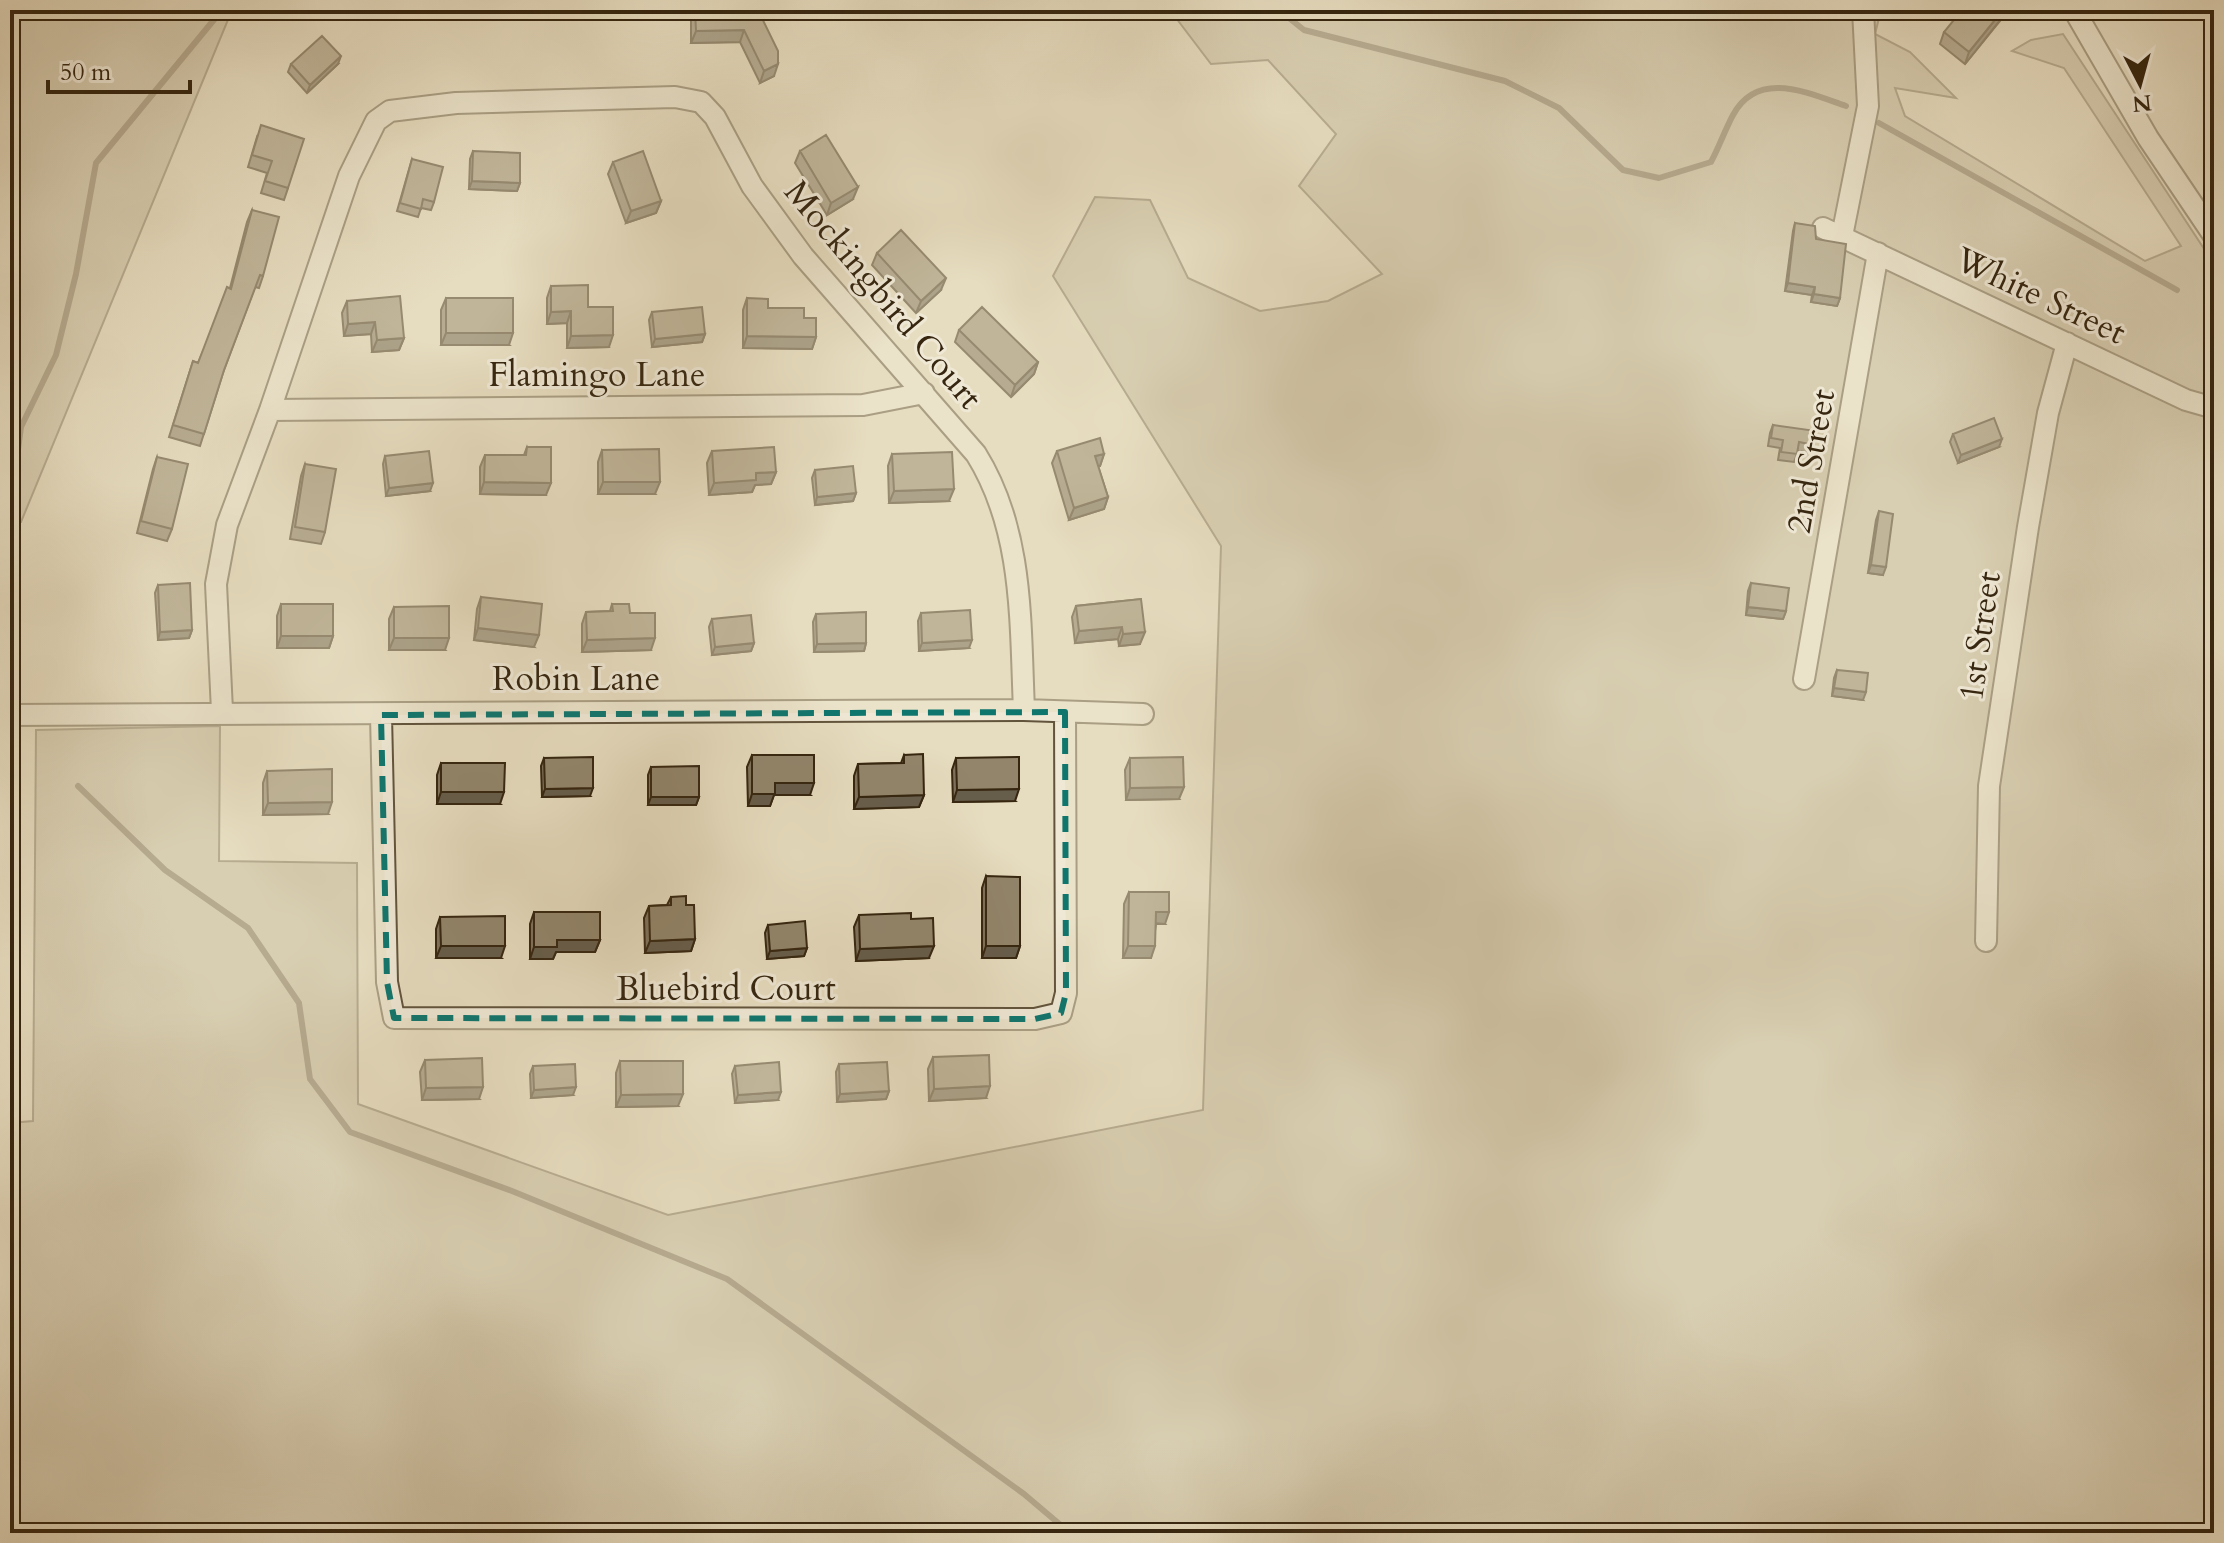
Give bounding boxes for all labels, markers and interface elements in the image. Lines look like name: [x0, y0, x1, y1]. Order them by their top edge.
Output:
scale bar: [48, 44, 190, 94]
north arrow: [2100, 44, 2180, 124]
text: 50 m: [60, 56, 112, 89]
text: N: [2131, 87, 2153, 119]
street label: Mockingbird Court: [774, 170, 993, 419]
street label: White Street: [1947, 236, 2133, 356]
street label: Flamingo Lane: [489, 352, 705, 398]
street label: 2nd Street: [1776, 385, 1846, 537]
street label: 1st Street: [1948, 568, 2012, 704]
street label: Robin Lane: [492, 656, 660, 702]
street label: Bluebird Court: [616, 966, 836, 1012]

